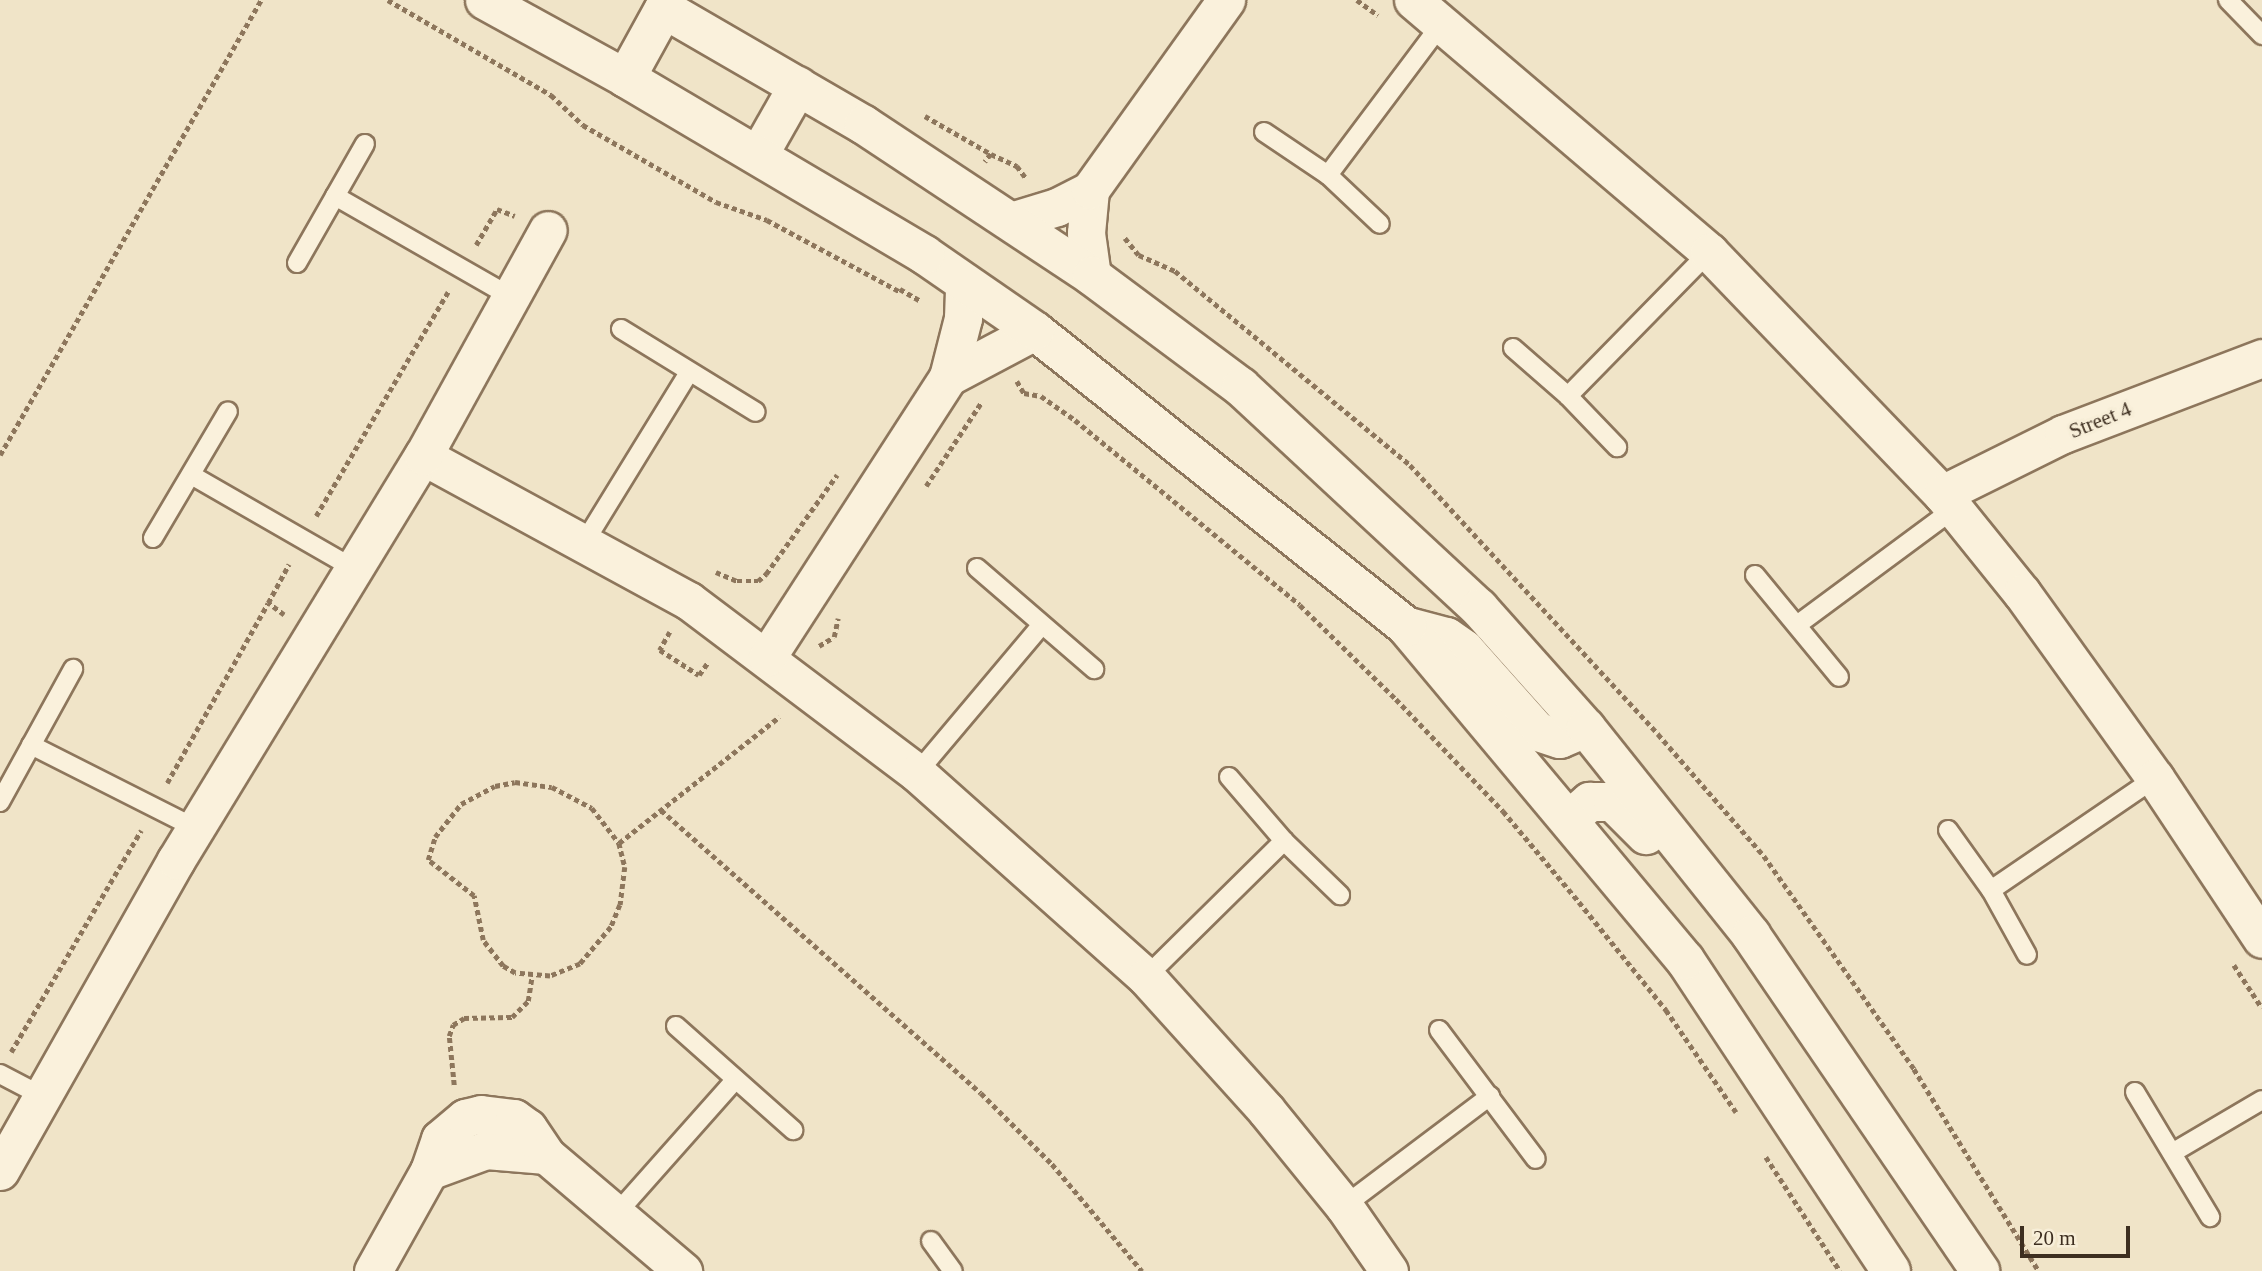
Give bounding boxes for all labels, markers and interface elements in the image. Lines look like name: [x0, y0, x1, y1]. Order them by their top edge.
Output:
street label: Street 4: [2061, 394, 2139, 446]
scale bar: [2024, 1212, 2134, 1256]
text: 20 m: [2033, 1226, 2076, 1250]

